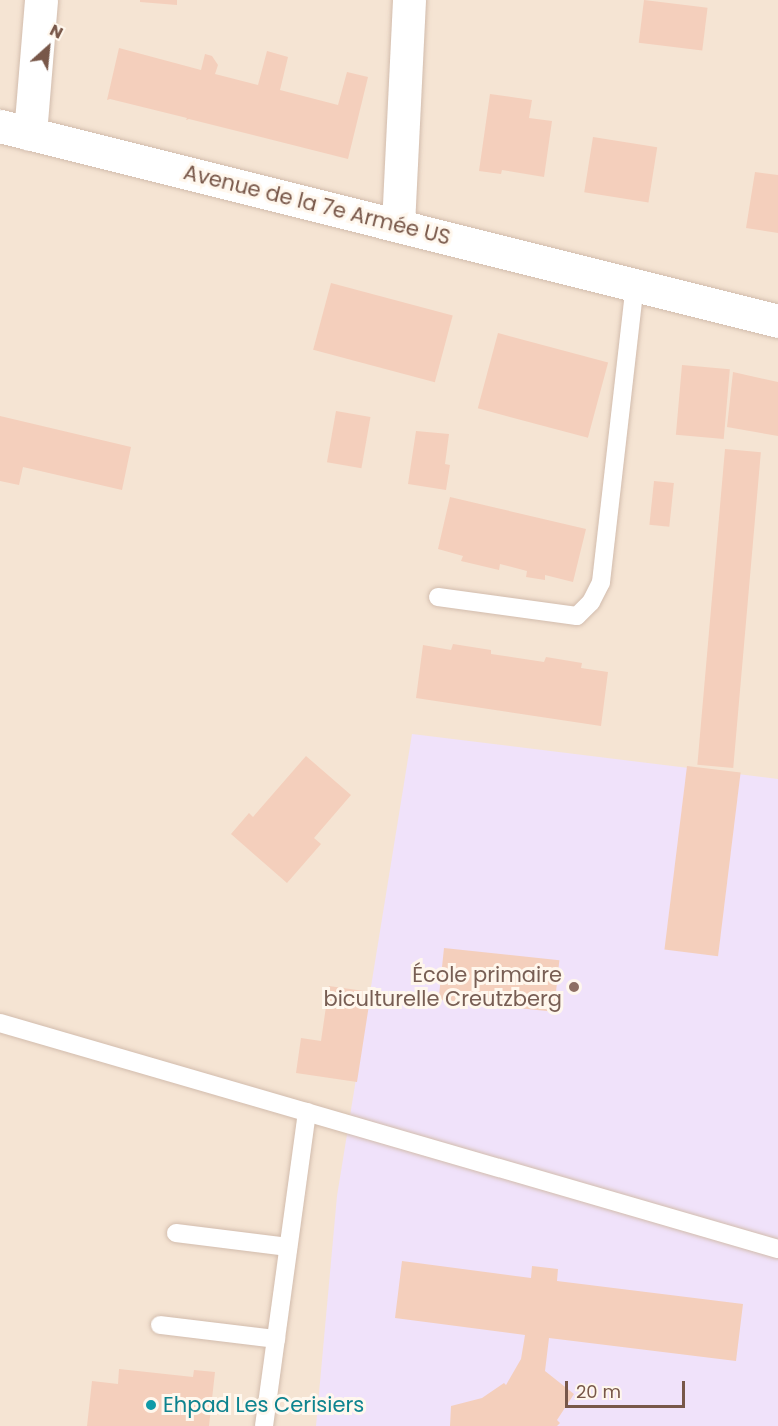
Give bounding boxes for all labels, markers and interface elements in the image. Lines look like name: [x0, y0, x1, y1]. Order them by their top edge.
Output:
north arrow: [18, 18, 78, 78]
text: N: [46, 19, 67, 44]
street label: Avenue de la 7e Armée US: [181, 160, 453, 250]
place label: École primaire biculturelle Creutzberg: [323, 962, 562, 1012]
marker: École primaire biculturelle Creutzberg: [567, 980, 581, 994]
scale bar: [568, 1369, 688, 1407]
text: 20 m: [576, 1379, 621, 1404]
place label: Ehpad Les Cerisiers: [163, 1392, 364, 1418]
marker: Ehpad Les Cerisiers: [144, 1398, 158, 1412]

